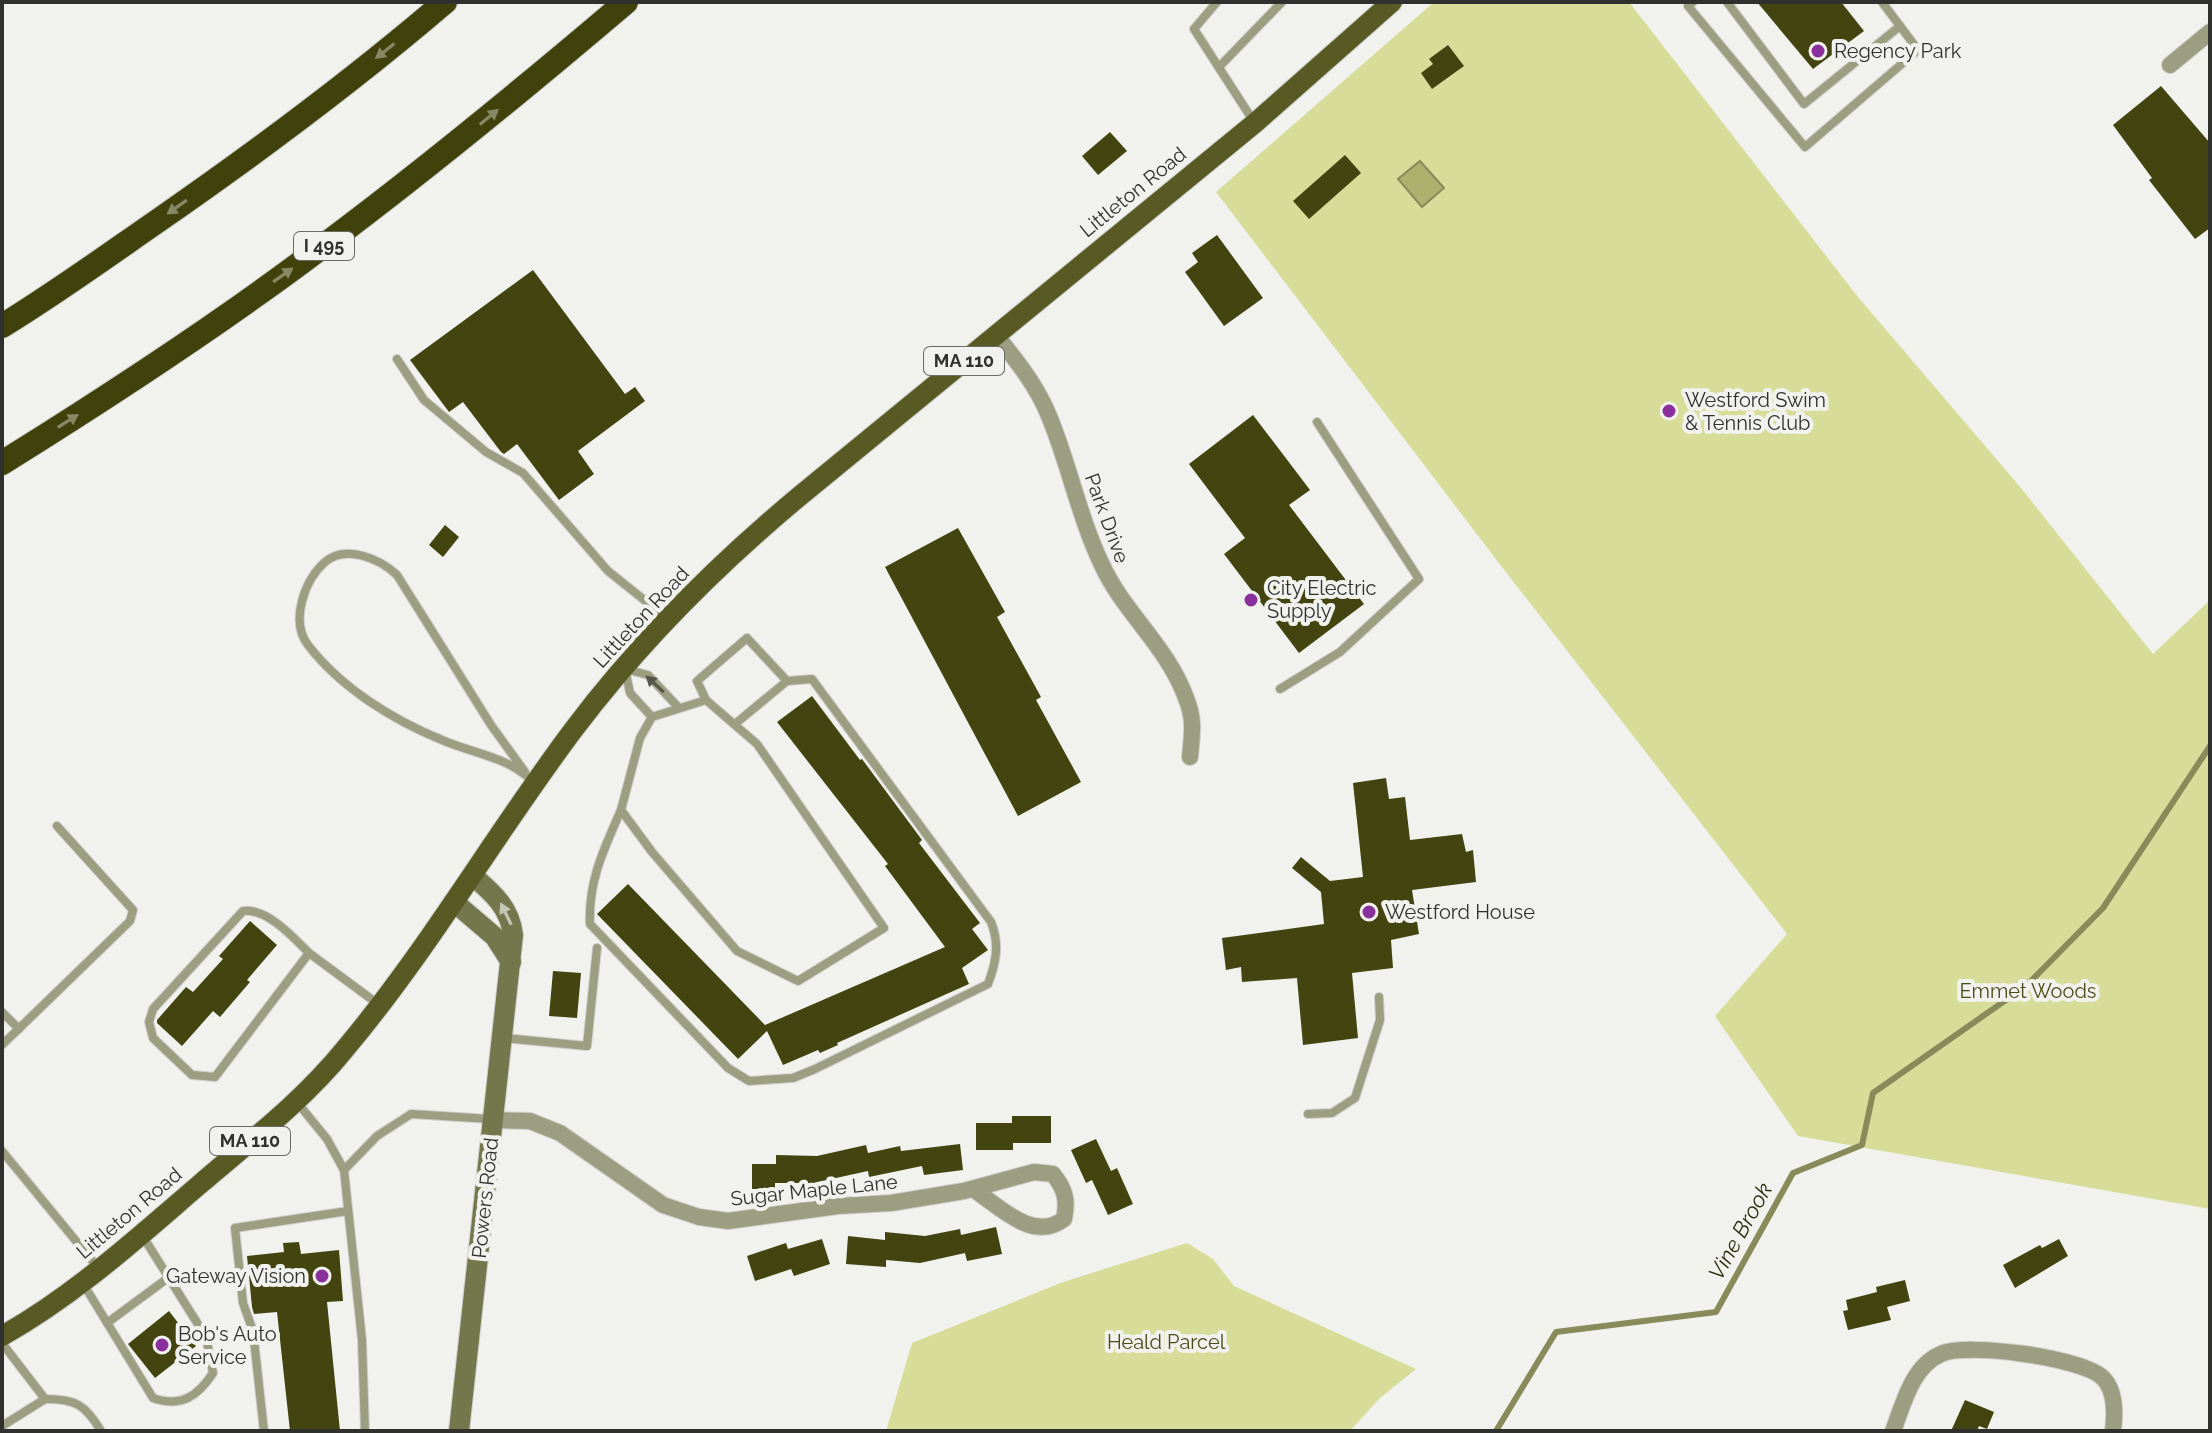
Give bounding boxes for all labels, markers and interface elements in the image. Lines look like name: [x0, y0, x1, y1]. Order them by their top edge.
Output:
place label: Regency Park: [1834, 39, 1962, 63]
one-way arrow: [375, 42, 395, 59]
marker: Regency Park: [1809, 42, 1827, 60]
one-way arrow: [479, 109, 499, 126]
street label: Littleton Road: [1075, 142, 1191, 242]
one-way arrow: [166, 199, 187, 214]
road number: I 495: [294, 232, 354, 260]
one-way arrow: [273, 268, 294, 283]
road number: MA 110: [924, 347, 1004, 375]
place label: Westford Swim & Tennis Club: [1685, 388, 1826, 435]
marker: Westford Swim & Tennis Club: [1660, 402, 1678, 420]
one-way arrow: [57, 415, 79, 429]
street label: Park Drive: [1080, 470, 1134, 566]
street label: Littleton Road: [588, 561, 694, 673]
place label: City Electric Supply: [1267, 576, 1377, 623]
marker: City Electric Supply: [1242, 591, 1260, 609]
one-way arrow: [646, 675, 665, 693]
place label: Westford House: [1385, 900, 1535, 924]
one-way arrow: [499, 903, 513, 926]
marker: Westford House: [1360, 903, 1378, 921]
park label: Emmet Woods: [1959, 979, 2097, 1003]
road number: MA 110: [210, 1127, 290, 1155]
street label: Powers Road: [467, 1136, 503, 1260]
street label: Littleton Road: [72, 1162, 186, 1264]
street label: Sugar Maple Lane: [729, 1169, 899, 1211]
water label: Vine Brook: [1703, 1178, 1777, 1284]
place label: Gateway Vision: [166, 1264, 306, 1288]
marker: Gateway Vision: [313, 1267, 331, 1285]
place label: Bob's Auto Service: [178, 1322, 277, 1369]
park label: Heald Parcel: [1107, 1330, 1226, 1354]
marker: Bob's Auto Service: [153, 1336, 171, 1354]

